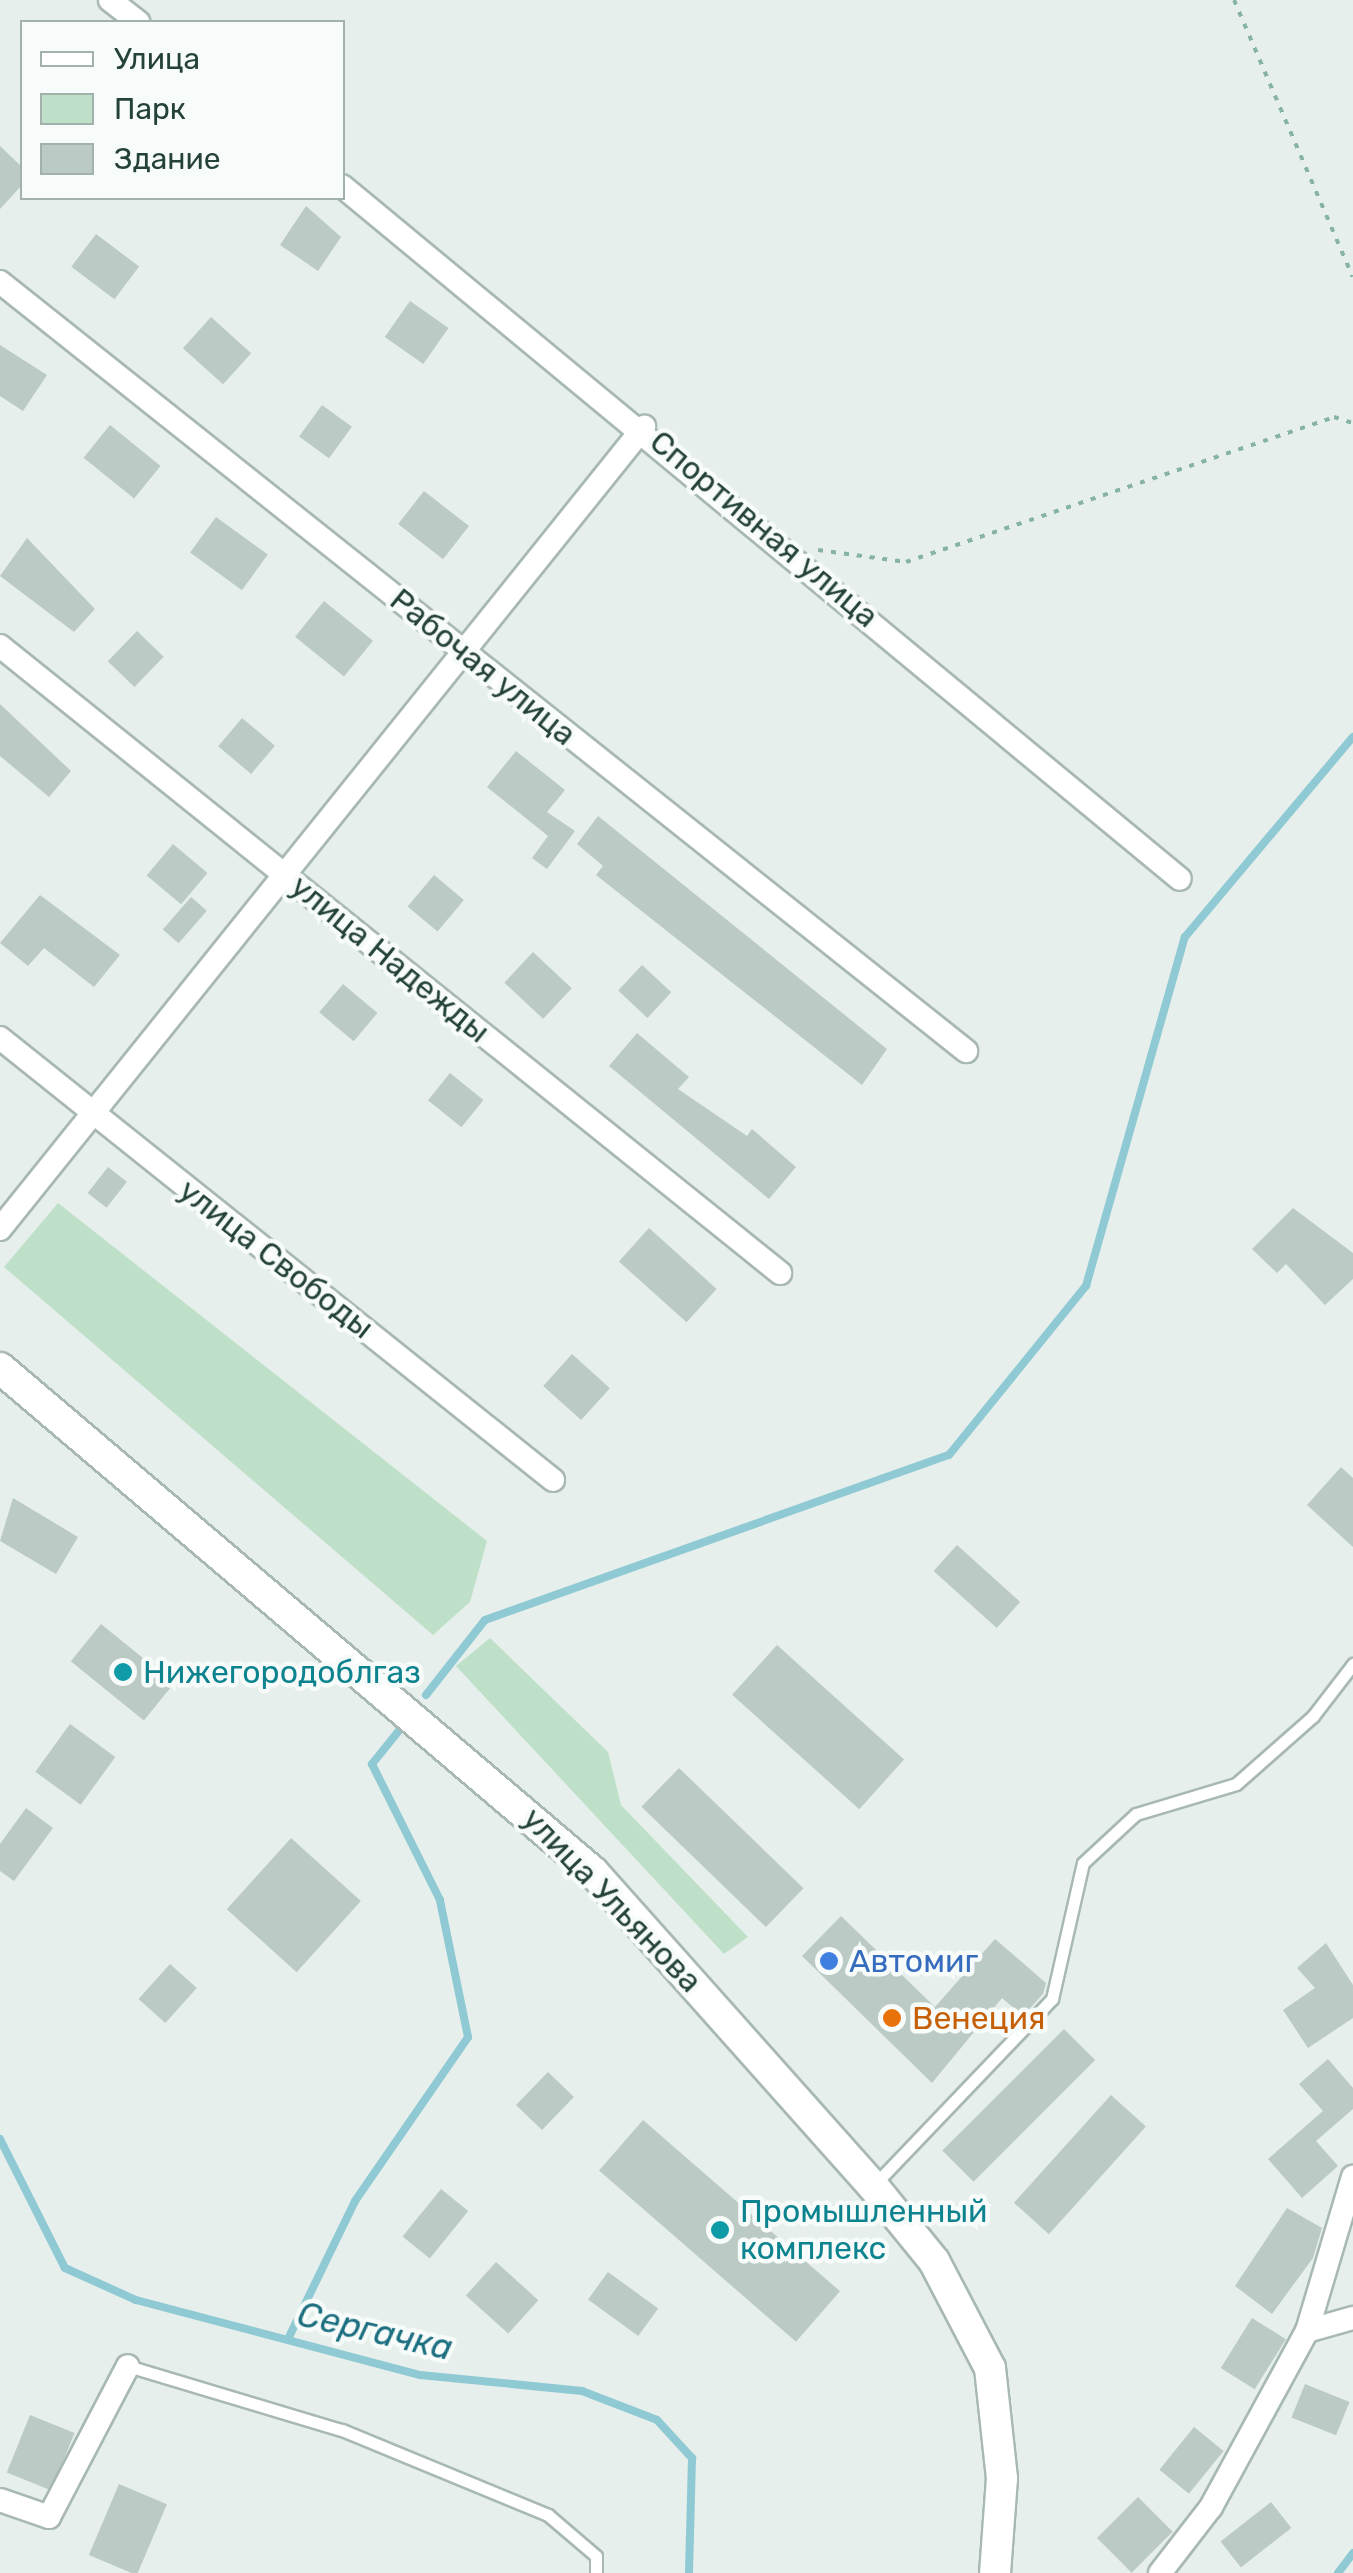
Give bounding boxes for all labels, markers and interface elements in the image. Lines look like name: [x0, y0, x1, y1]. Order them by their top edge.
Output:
legend: [20, 20, 345, 200]
text: Улица: [114, 41, 200, 77]
text: Парк: [114, 91, 186, 127]
text: Здание: [114, 141, 221, 177]
street label: Спортивная улица: [642, 422, 886, 636]
street label: Рабочая улица: [382, 580, 584, 754]
street label: улица Надежды: [283, 867, 497, 1051]
street label: улица Свободы: [171, 1171, 381, 1347]
place label: Нижегородоблгаз: [143, 1653, 421, 1691]
marker: Нижегородоблгаз: [112, 1661, 134, 1683]
street label: улица Ульянова: [514, 1800, 710, 2000]
place label: Автомиг: [849, 1942, 978, 1980]
marker: Автомиг: [818, 1950, 840, 1972]
place label: Венеция: [912, 1999, 1045, 2037]
marker: Венеция: [881, 2007, 903, 2029]
place label: Промышленный комплекс: [740, 2193, 988, 2268]
marker: Промышленный комплекс: [709, 2219, 731, 2241]
water label: Сергачка: [293, 2293, 457, 2369]

